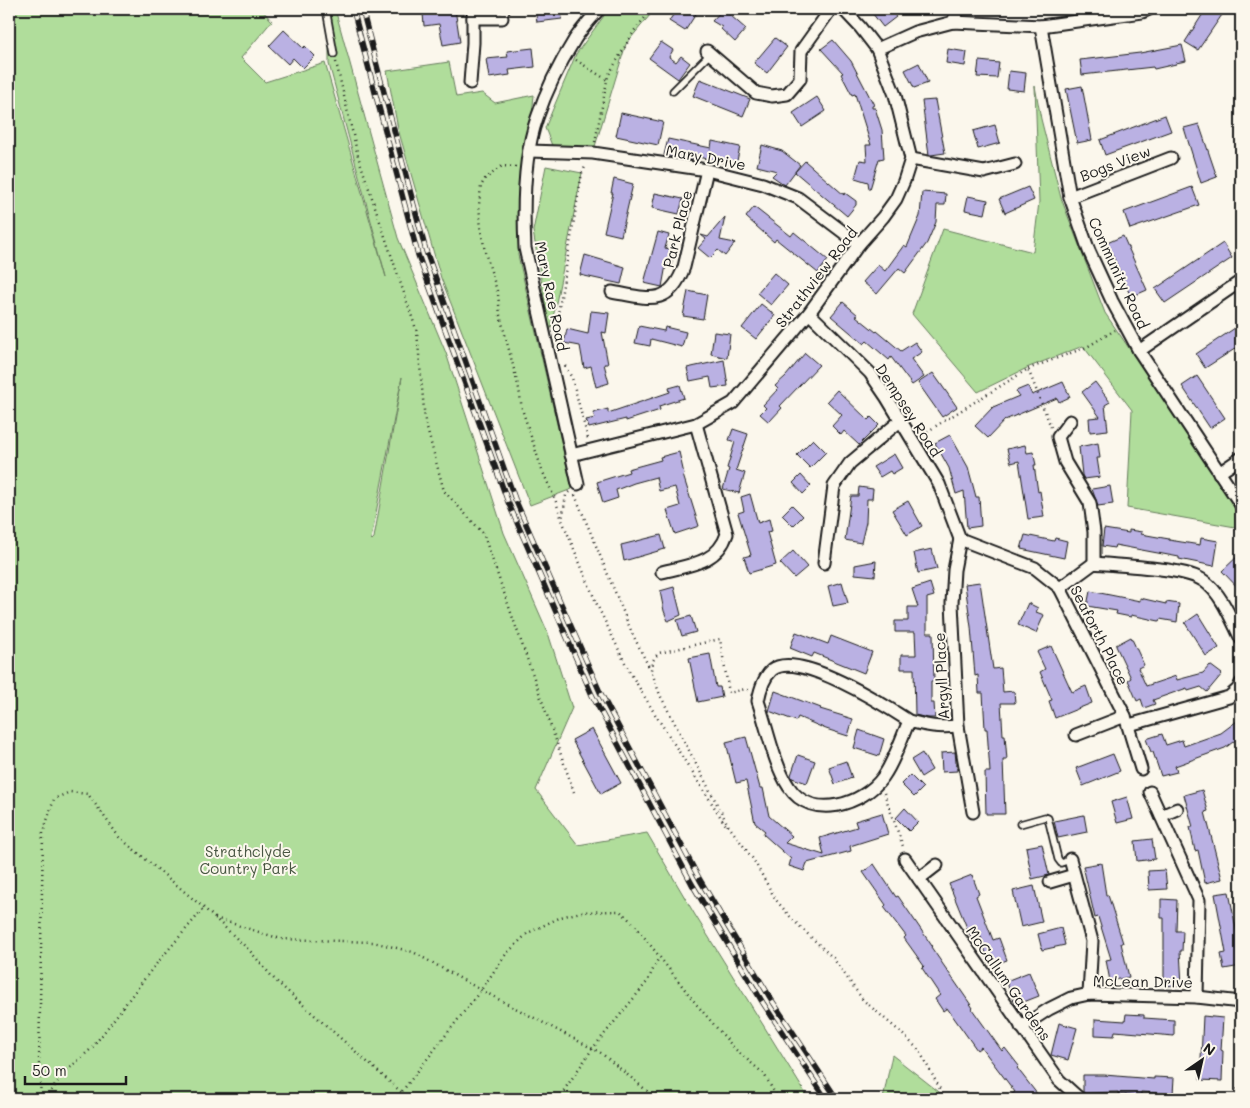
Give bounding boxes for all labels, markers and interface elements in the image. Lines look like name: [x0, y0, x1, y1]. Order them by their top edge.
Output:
street label: Mary Drive: [664, 139, 748, 175]
street label: Bogs View: [1077, 140, 1153, 186]
street label: Park Place: [658, 188, 696, 270]
street label: Community Road: [1084, 214, 1154, 332]
street label: Strathview Road: [770, 223, 862, 331]
street label: Mary Rae Road: [531, 239, 573, 353]
street label: Dempsey Road: [871, 360, 947, 460]
street label: Seaforth Place: [1066, 582, 1134, 688]
street label: Argyll Place: [929, 632, 953, 720]
park label: Strathclyde Country Park: [200, 841, 296, 878]
street label: McCallum Gardens: [962, 922, 1056, 1044]
street label: McLean Drive: [1093, 970, 1193, 992]
north arrow: [1178, 1036, 1228, 1086]
text: N: [1200, 1038, 1219, 1060]
scale bar: [25, 1053, 126, 1085]
text: 50 m: [32, 1060, 67, 1080]

